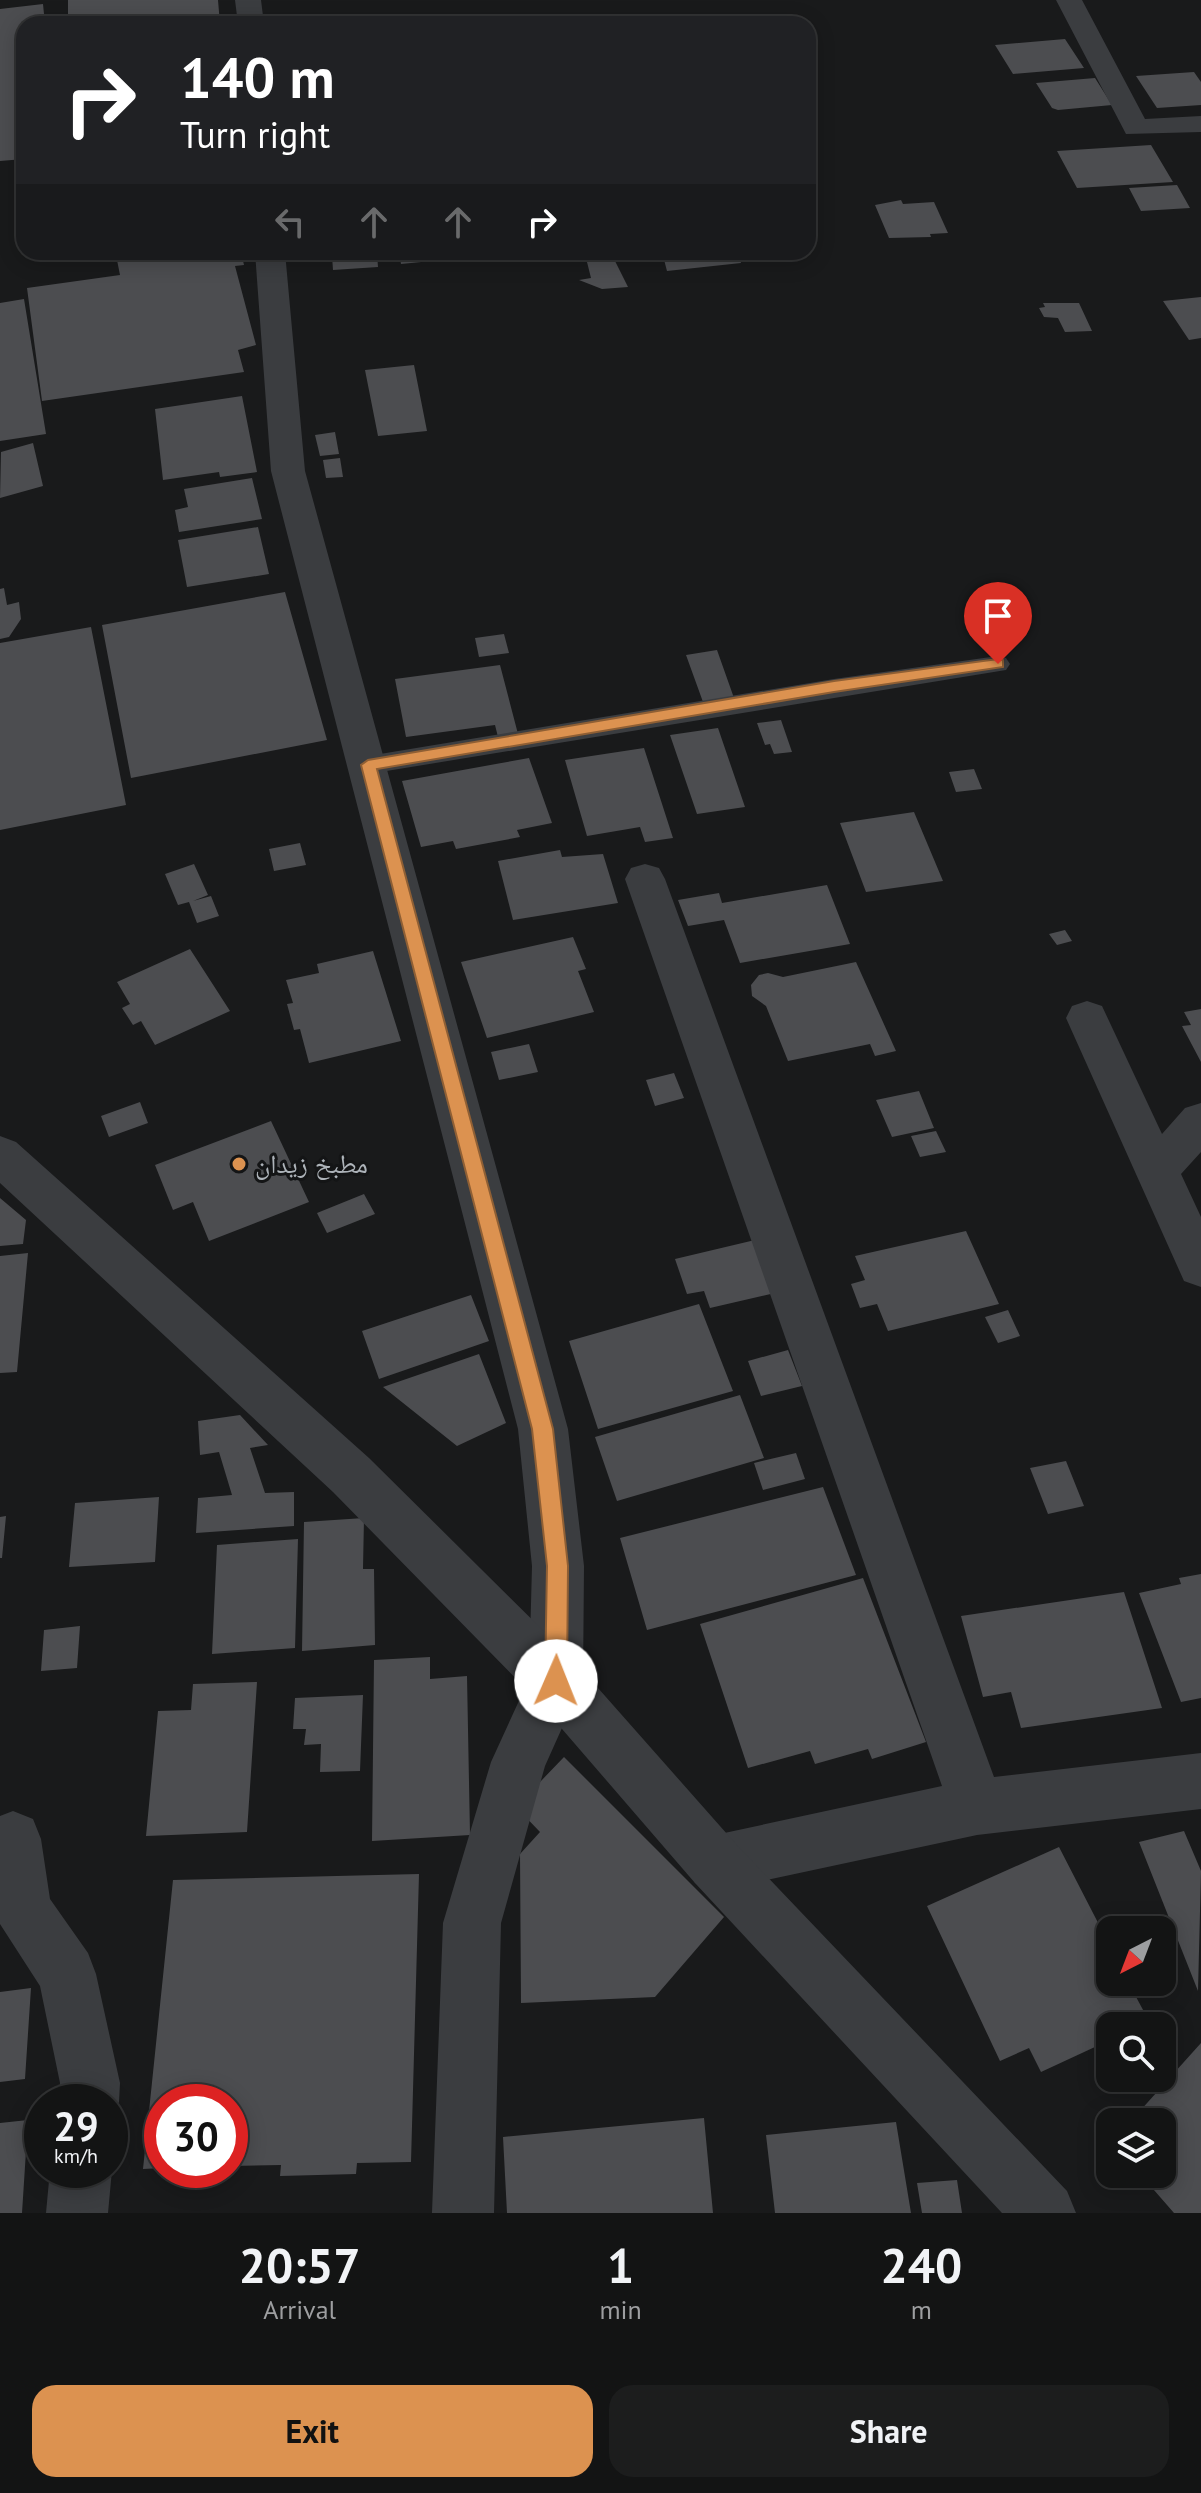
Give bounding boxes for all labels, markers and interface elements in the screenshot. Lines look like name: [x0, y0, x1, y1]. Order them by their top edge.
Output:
text: 140 m: [180, 41, 335, 113]
icon: right: [48, 48, 152, 152]
text: Turn right: [180, 111, 330, 158]
icon: left: [268, 200, 312, 244]
icon: ahead: [352, 200, 396, 244]
icon: ahead: [436, 200, 480, 244]
icon: right: [520, 200, 564, 244]
pin: [964, 582, 1032, 664]
icon: arrive: [976, 594, 1020, 638]
place label: مطبخ زيدان: [255, 1147, 368, 1181]
marker: مطبخ زيدان: [230, 1155, 248, 1173]
position arrow: [514, 1639, 598, 1723]
north arrow: [1096, 1916, 1176, 1996]
map controls: [1096, 1916, 1176, 2188]
button: search: [1096, 2012, 1176, 2092]
speed limit sign: 30: [144, 2084, 248, 2188]
text: 29: [53, 2100, 99, 2152]
button: layers: [1096, 2108, 1176, 2188]
text: km/h: [54, 2143, 98, 2169]
text: 20:57: [239, 2234, 361, 2296]
text: 1: [607, 2234, 634, 2296]
text: 240: [881, 2234, 962, 2296]
text: Arrival: [263, 2293, 336, 2326]
text: min: [599, 2293, 642, 2326]
text: m: [911, 2293, 932, 2326]
button: Exit: [32, 2385, 593, 2477]
button: Share: [609, 2385, 1169, 2477]

